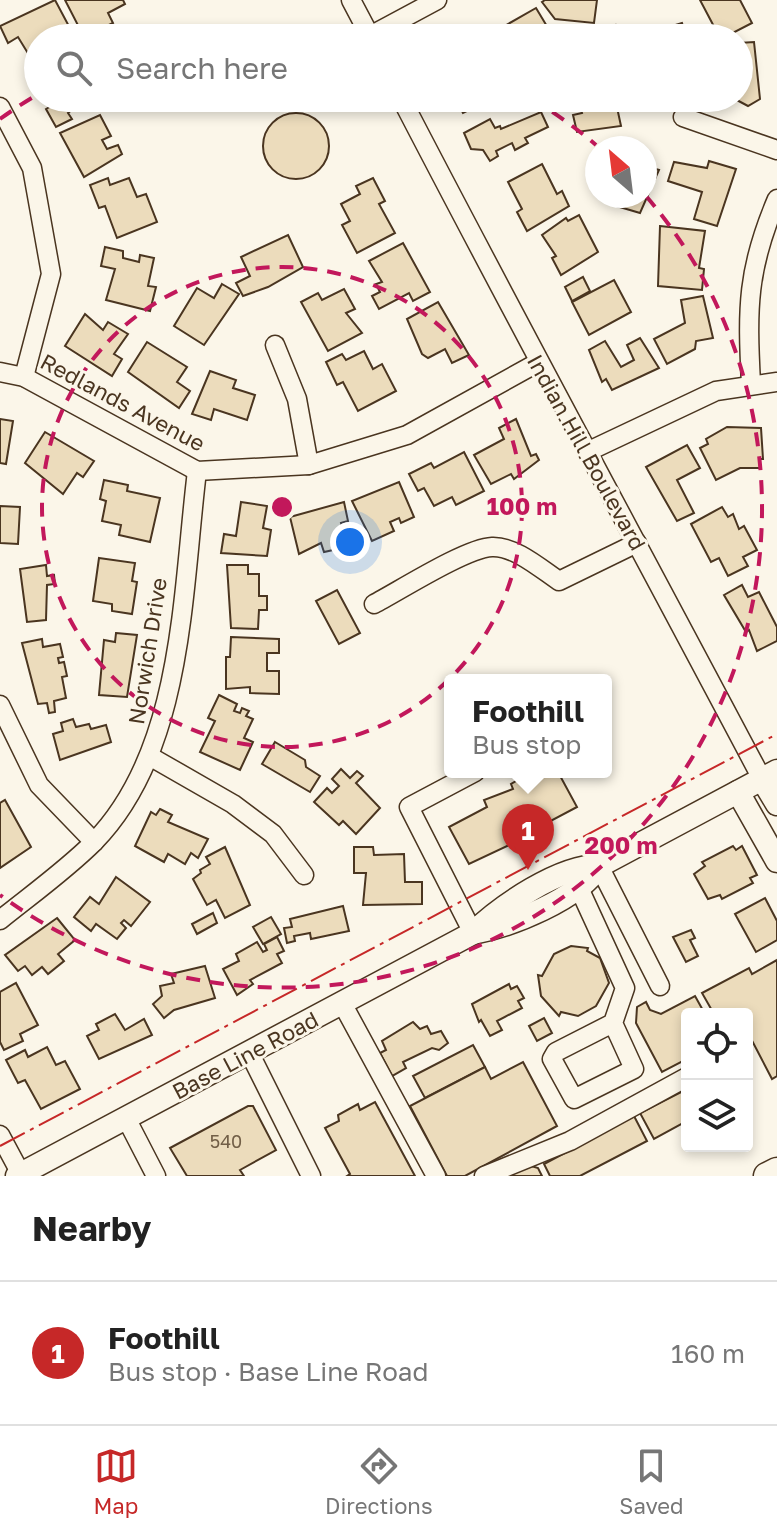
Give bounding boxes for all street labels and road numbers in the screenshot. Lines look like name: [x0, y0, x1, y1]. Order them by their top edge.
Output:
street label: Redlands Avenue: [36, 347, 210, 457]
street label: Indian Hill Boulevard: [522, 349, 652, 555]
street label: Norwich Drive: [122, 576, 172, 726]
street label: Base Line Road: [167, 1005, 323, 1105]

